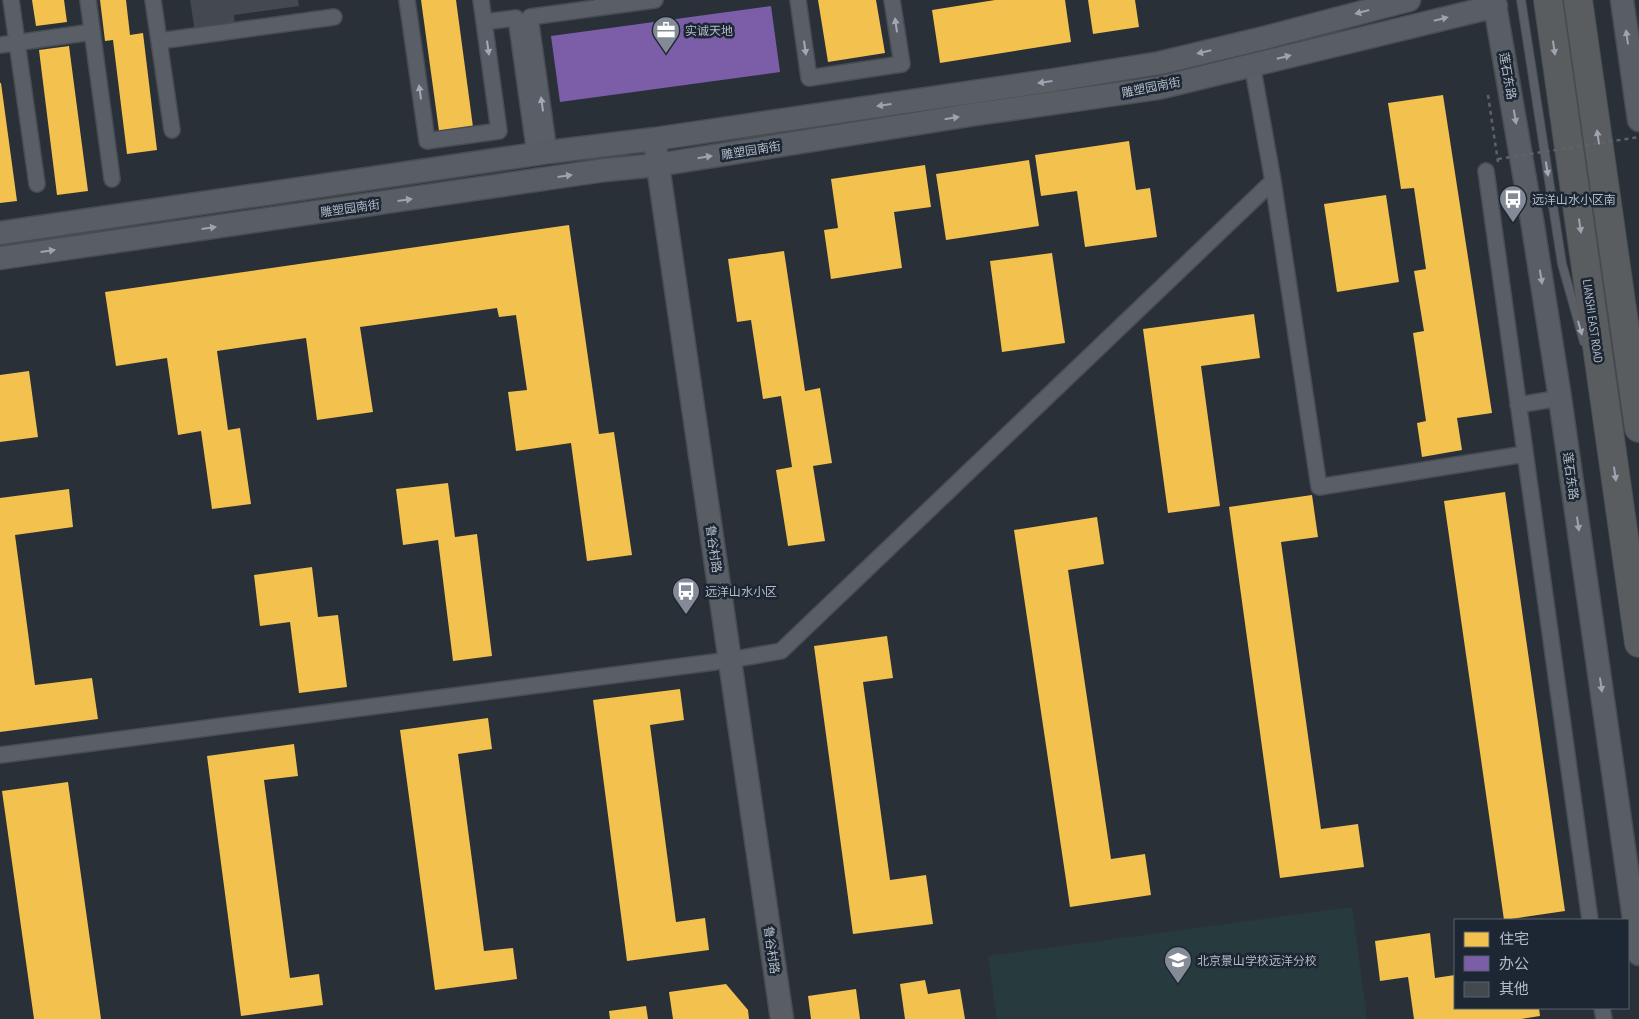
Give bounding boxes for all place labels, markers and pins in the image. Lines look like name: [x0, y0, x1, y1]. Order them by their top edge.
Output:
office icon: 实诚天地: [651, 15, 681, 54]
place label: 实诚天地: [685, 23, 733, 38]
bus stop icon: 远洋山水小区南: [1498, 184, 1528, 223]
place label: 远洋山水小区南: [1532, 192, 1616, 207]
bus stop icon: 远洋山水小区: [671, 576, 701, 615]
place label: 远洋山水小区: [705, 584, 777, 599]
school or university icon: 北京景山学校远洋分校: [1163, 945, 1193, 984]
place label: 北京景山学校远洋分校: [1197, 953, 1317, 968]

